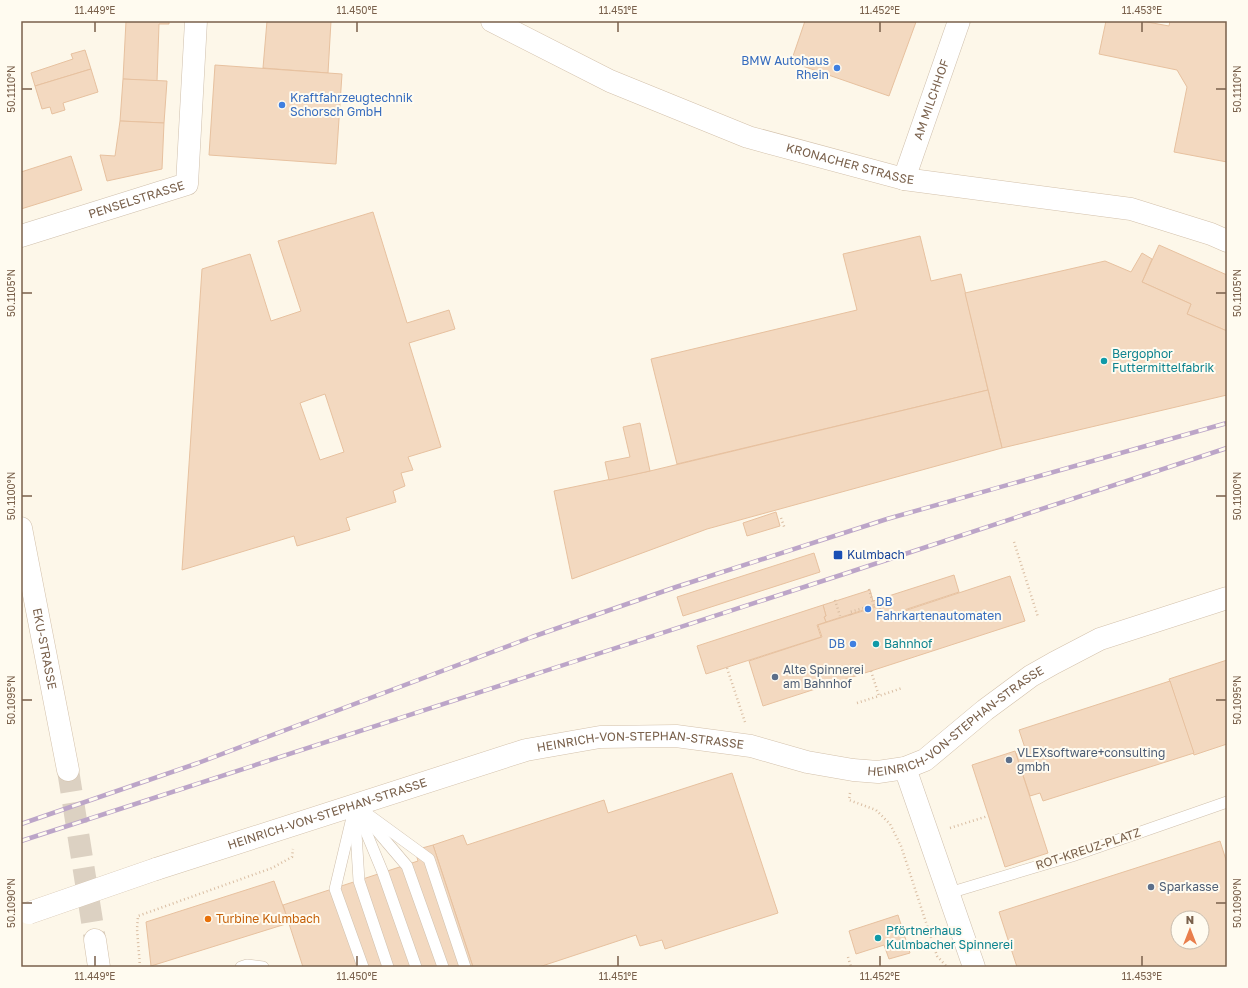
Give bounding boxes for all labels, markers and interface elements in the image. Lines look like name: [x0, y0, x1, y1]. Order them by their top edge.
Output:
text: 11.449°E: [75, 4, 115, 16]
text: 11.450°E: [337, 4, 377, 16]
text: 11.451°E: [599, 4, 637, 16]
text: 11.452°E: [860, 4, 900, 16]
text: 11.453°E: [1122, 4, 1162, 16]
place label: BMW Autohaus Rhein: [741, 53, 829, 82]
street label: AM MILCHHOF: [910, 57, 952, 142]
marker: BMW Autohaus Rhein: [832, 63, 842, 73]
text: 50.1110°N: [5, 65, 17, 113]
text: 50.1110°N: [1231, 65, 1243, 113]
place label: Kraftfahrzeugtechnik Schorsch GmbH: [290, 90, 413, 119]
marker: Kraftfahrzeugtechnik Schorsch GmbH: [277, 100, 287, 110]
street label: KRONACHER STRASSE: [785, 140, 915, 187]
street label: PENSELSTRASSE: [86, 177, 186, 221]
text: 50.1105°N: [5, 269, 17, 317]
text: 50.1105°N: [1231, 269, 1243, 317]
place label: Bergophor Futtermittelfabrik: [1112, 346, 1215, 375]
marker: Bergophor Futtermittelfabrik: [1099, 356, 1109, 366]
text: 50.1100°N: [5, 472, 17, 520]
text: 50.1100°N: [1231, 472, 1243, 520]
place label: Kulmbach: [847, 547, 905, 562]
marker: Kulmbach: [832, 549, 844, 561]
place label: DB Fahrkartenautomaten: [876, 594, 1002, 623]
marker: DB Fahrkartenautomaten: [863, 604, 873, 614]
street label: EKU-STRASSE: [30, 607, 60, 691]
place label: DB: [829, 636, 845, 651]
place label: Bahnhof: [884, 636, 933, 651]
marker: DB: [848, 639, 858, 649]
marker: Bahnhof: [871, 639, 881, 649]
place label: Alte Spinnerei am Bahnhof: [783, 662, 864, 691]
street label: HEINRICH-VON-STEPHAN-STRASSE: [867, 662, 1046, 779]
marker: Alte Spinnerei am Bahnhof: [770, 672, 780, 682]
text: 50.1095°N: [5, 675, 17, 725]
text: 50.1095°N: [1231, 675, 1243, 725]
street label: HEINRICH-VON-STEPHAN-STRASSE: [536, 728, 745, 755]
place label: VLEXsoftware+consulting gmbh: [1017, 745, 1165, 774]
marker: VLEXsoftware+consulting gmbh: [1004, 755, 1014, 765]
street label: HEINRICH-VON-STEPHAN-STRASSE: [226, 774, 429, 852]
street label: ROT-KREUZ-PLATZ: [1033, 824, 1142, 873]
text: 50.1090°N: [5, 878, 17, 928]
text: 50.1090°N: [1231, 878, 1243, 928]
place label: Sparkasse: [1159, 879, 1219, 894]
marker: Sparkasse: [1146, 882, 1156, 892]
north arrow: [1170, 910, 1210, 950]
place label: Turbine Kulmbach: [216, 911, 320, 926]
text: N: [1186, 913, 1194, 926]
marker: Turbine Kulmbach: [203, 914, 213, 924]
place label: Pförtnerhaus Kulmbacher Spinnerei: [886, 923, 1013, 952]
marker: Pförtnerhaus Kulmbacher Spinnerei: [873, 933, 883, 943]
text: 11.449°E: [75, 970, 115, 982]
text: 11.450°E: [337, 970, 377, 982]
text: 11.451°E: [599, 970, 637, 982]
text: 11.452°E: [860, 970, 900, 982]
text: 11.453°E: [1122, 970, 1162, 982]

